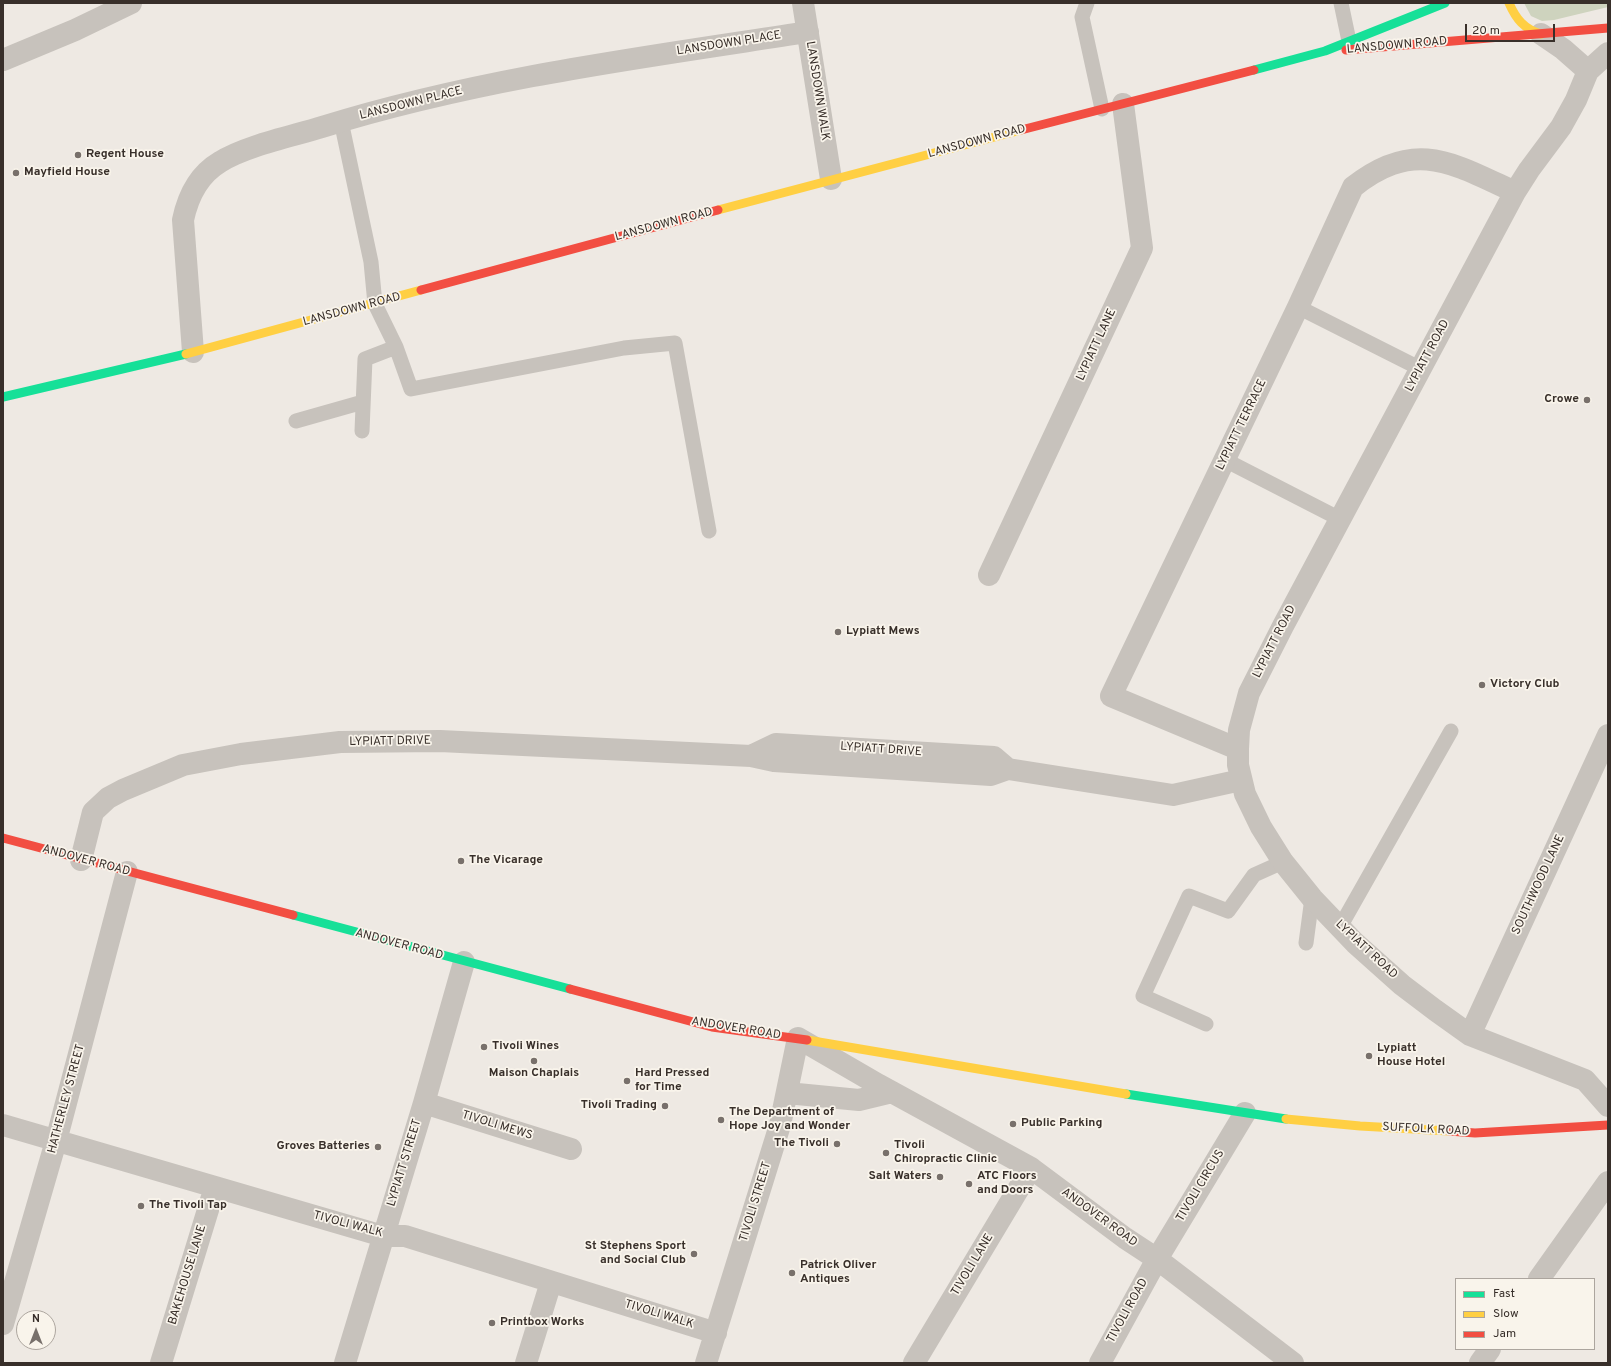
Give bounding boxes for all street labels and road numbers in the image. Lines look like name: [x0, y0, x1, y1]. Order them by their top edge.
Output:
street label: LANSDOWN PLACE: [676, 29, 782, 59]
street label: LANSDOWN ROAD: [1346, 34, 1448, 58]
street label: LANSDOWN WALK: [802, 40, 832, 142]
street label: LANSDOWN PLACE: [358, 84, 464, 124]
street label: LANSDOWN ROAD: [927, 122, 1027, 162]
street label: LANSDOWN ROAD: [614, 205, 714, 245]
street label: LANSDOWN ROAD: [302, 290, 402, 330]
street label: LYPIATT LANE: [1074, 307, 1120, 383]
street label: LYPIATT ROAD: [1403, 317, 1453, 395]
street label: LYPIATT TERRACE: [1214, 377, 1270, 473]
street label: LYPIATT ROAD: [1250, 603, 1300, 681]
street label: LYPIATT DRIVE: [349, 734, 431, 750]
street label: LYPIATT DRIVE: [840, 740, 922, 760]
street label: SOUTHWOOD LANE: [1510, 833, 1568, 937]
street label: ANDOVER ROAD: [40, 842, 132, 880]
street label: LYPIATT ROAD: [1332, 918, 1400, 982]
street label: ANDOVER ROAD: [353, 926, 445, 964]
street label: ANDOVER ROAD: [690, 1015, 782, 1043]
street label: HATHERLEY STREET: [45, 1043, 89, 1155]
street label: TIVOLI MEWS: [460, 1108, 534, 1144]
street label: LYPIATT STREET: [385, 1118, 425, 1208]
street label: SUFFOLK ROAD: [1382, 1121, 1470, 1139]
street label: TIVOLI CIRCUS: [1174, 1147, 1228, 1225]
street label: TIVOLI STREET: [737, 1160, 775, 1244]
street label: ANDOVER ROAD: [1058, 1186, 1140, 1250]
street label: TIVOLI WALK: [312, 1209, 384, 1241]
street label: BAKEHOUSE LANE: [166, 1223, 210, 1327]
street label: TIVOLI LANE: [949, 1231, 997, 1299]
street label: TIVOLI ROAD: [1104, 1276, 1152, 1346]
street label: TIVOLI WALK: [623, 1298, 695, 1332]

